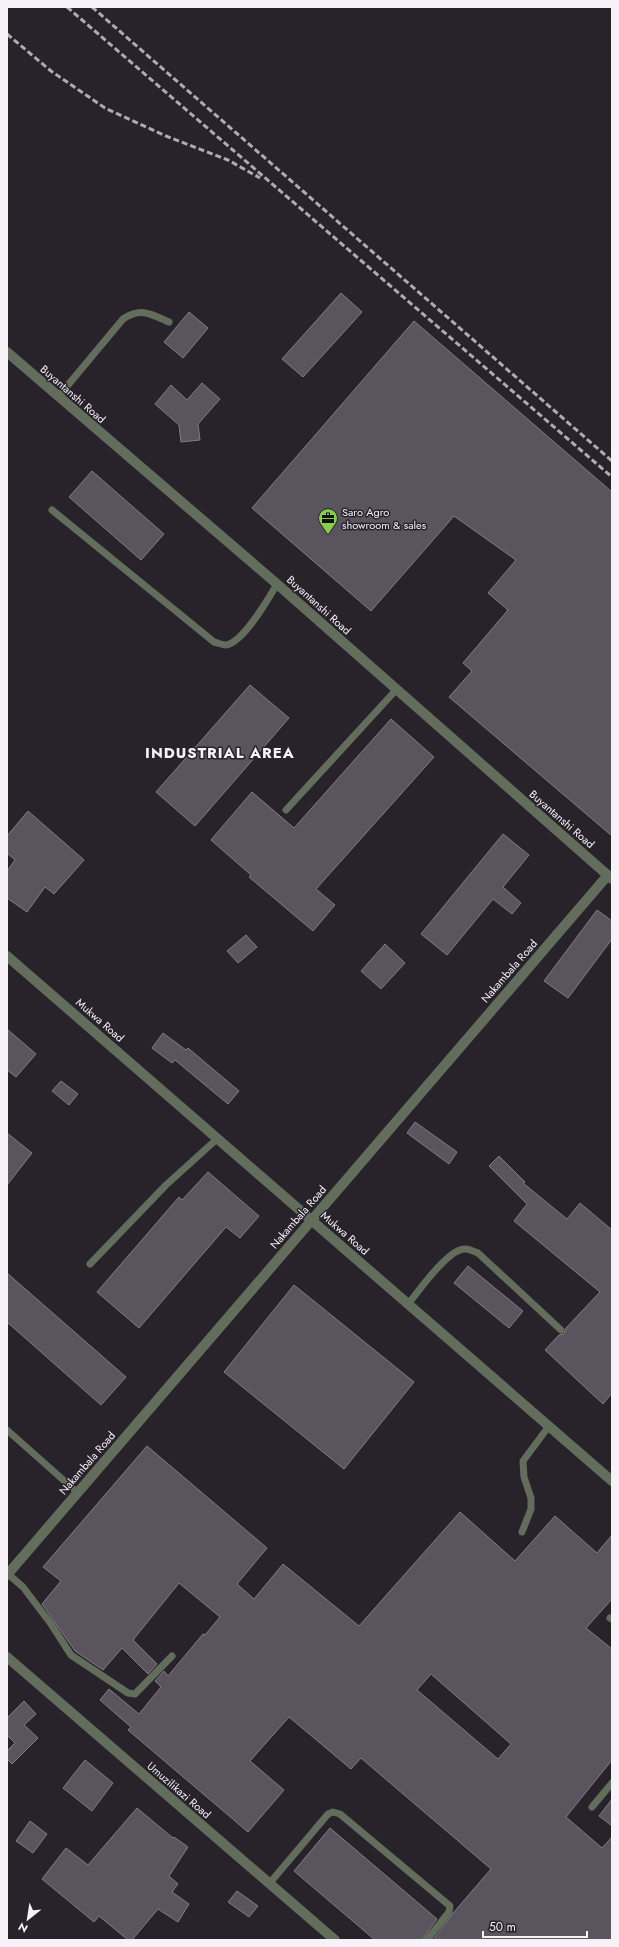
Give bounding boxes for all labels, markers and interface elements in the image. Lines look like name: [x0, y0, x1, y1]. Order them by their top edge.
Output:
street label: Buyantanshi Road: [37, 361, 109, 427]
place label: Saro Agro showroom & sales: [342, 504, 427, 533]
office icon: Saro Agro showroom & sales: [317, 507, 339, 535]
street label: Buyantanshi Road: [283, 572, 355, 638]
district label: INDUSTRIAL AREA: [145, 742, 295, 764]
street label: Buyantanshi Road: [526, 786, 598, 852]
street label: Nakambala Road: [477, 936, 541, 1006]
street label: Mukwa Road: [72, 994, 128, 1046]
street label: Nakambala Road: [266, 1182, 330, 1252]
street label: Mukwa Road: [317, 1207, 373, 1259]
street label: Nakambala Road: [55, 1428, 119, 1498]
street label: Umuzilikazi Road: [144, 1758, 214, 1822]
north arrow: [8, 1899, 48, 1939]
scale bar: [483, 1913, 587, 1939]
text: 50 m: [489, 1918, 516, 1936]
text: N: [15, 1919, 31, 1937]

